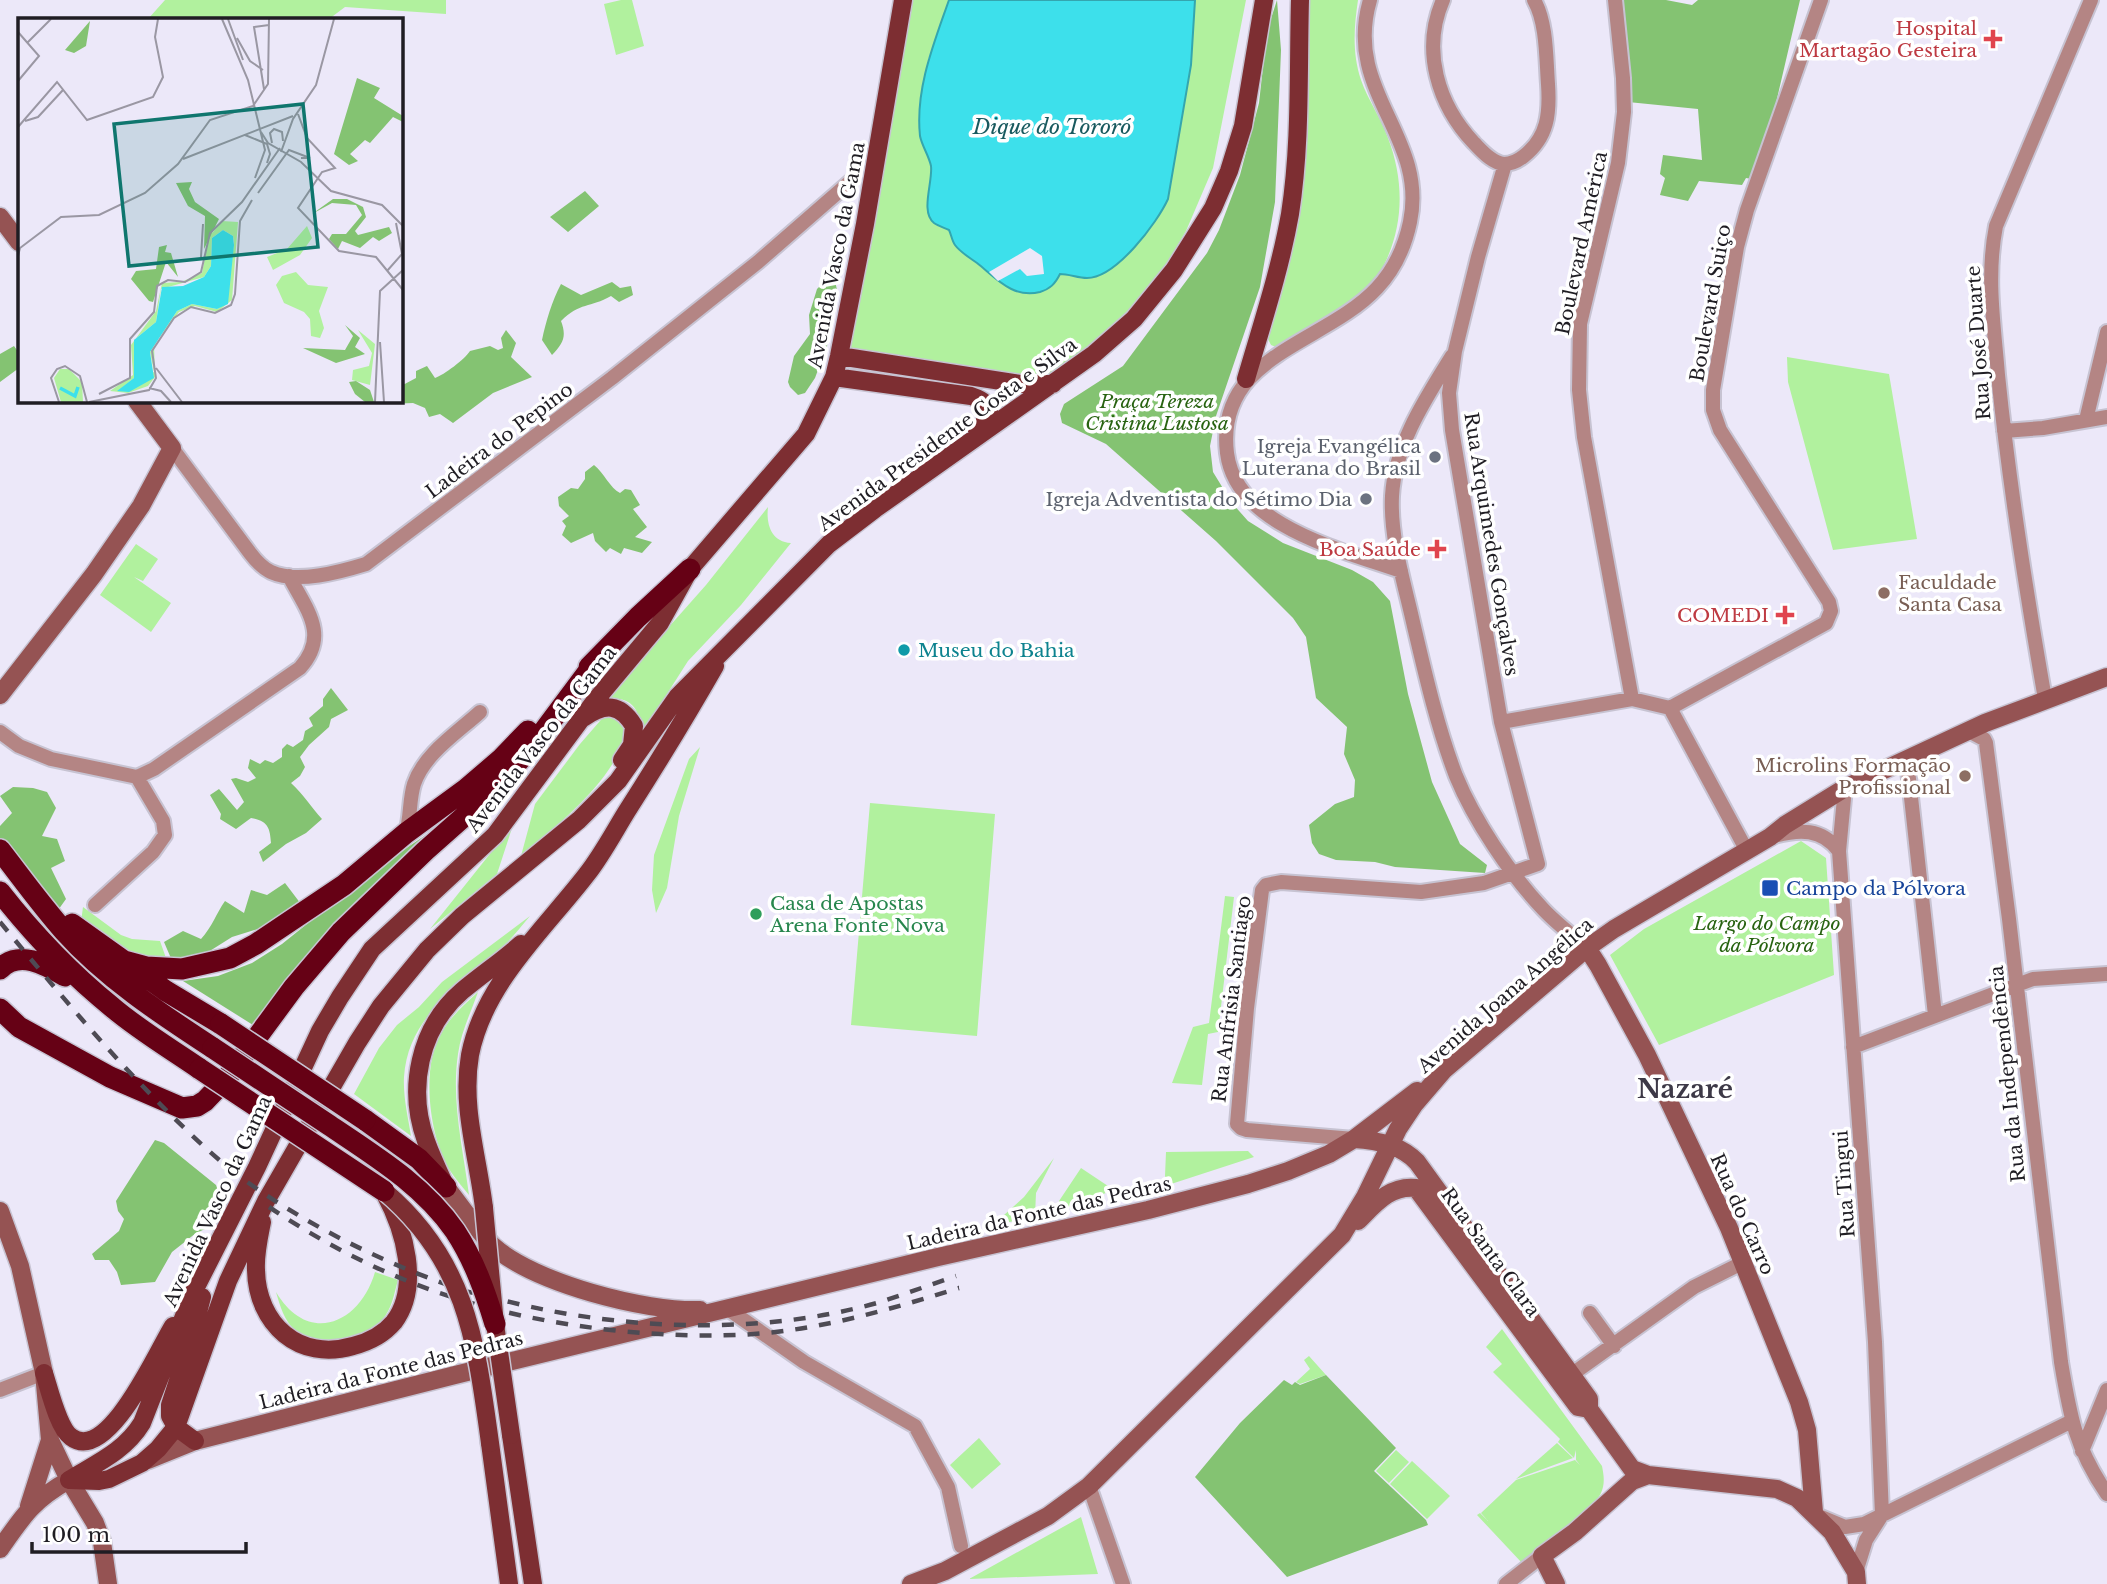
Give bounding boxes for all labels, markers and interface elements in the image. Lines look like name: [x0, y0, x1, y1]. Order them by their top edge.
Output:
place label: Hospital Martagão Gesteira: [1799, 17, 1977, 62]
inset map: [18, 18, 402, 402]
marker: Hospital Martagão Gesteira: [1983, 29, 2003, 49]
water label: Dique do Tororó: [972, 114, 1131, 140]
street label: Avenida Vasco da Gama: [803, 140, 870, 371]
street label: Boulevard América: [1551, 149, 1612, 337]
street label: Boulevard Suiço: [1685, 222, 1736, 384]
street label: Rua José Duarte: [1962, 265, 1995, 421]
street label: Avenida Presidente Costa e Silva: [813, 332, 1082, 537]
street label: Ladeira do Pepino: [421, 378, 577, 503]
park label: Praça Tereza Cristina Lustosa: [1085, 390, 1229, 435]
street label: Rua Arquimedes Gonçalves: [1459, 411, 1524, 677]
place label: Igreja Evangélica Luterana do Brasil: [1242, 435, 1421, 480]
marker: Igreja Evangélica Luterana do Brasil: [1427, 449, 1443, 465]
place label: Igreja Adventista do Sétimo Dia: [1046, 488, 1352, 511]
marker: Igreja Adventista do Sétimo Dia: [1358, 491, 1374, 507]
place label: Boa Saúde: [1319, 538, 1421, 561]
marker: Boa Saúde: [1427, 539, 1447, 559]
place label: Faculdade Santa Casa: [1898, 571, 2002, 616]
marker: Faculdade Santa Casa: [1876, 585, 1892, 601]
place label: COMEDI: [1677, 604, 1769, 627]
marker: COMEDI: [1775, 605, 1795, 625]
place label: Museu do Bahia: [918, 639, 1075, 662]
street label: Avenida Vasco da Gama: [461, 641, 622, 838]
marker: Museu do Bahia: [896, 642, 912, 658]
place label: Microlins Formação Profissional: [1755, 754, 1951, 799]
marker: Microlins Formação Profissional: [1957, 768, 1973, 784]
place label: Campo da Pólvora: [1786, 877, 1966, 900]
marker: Campo da Pólvora: [1760, 878, 1780, 898]
place label: Casa de Apostas Arena Fonte Nova: [769, 892, 945, 937]
street label: Rua Anfrisia Santiago: [1207, 894, 1256, 1104]
marker: Casa de Apostas Arena Fonte Nova: [748, 906, 764, 922]
park label: Largo do Campo da Pólvora: [1693, 912, 1840, 957]
street label: Avenida Joana Angélica: [1412, 913, 1598, 1079]
street label: Rua da Independência: [1985, 964, 2030, 1183]
district label: Nazaré: [1637, 1073, 1733, 1105]
street label: Avenida Vasco da Gama: [158, 1092, 277, 1311]
street label: Rua Tingui: [1829, 1129, 1860, 1238]
street label: Rua do Carro: [1706, 1150, 1780, 1278]
street label: Ladeira da Fonte das Pedras: [905, 1172, 1174, 1255]
street label: Rua Santa Clara: [1436, 1183, 1545, 1322]
street label: Ladeira da Fonte das Pedras: [257, 1327, 525, 1414]
scale bar: [32, 1510, 245, 1554]
text: 100 m: [42, 1522, 110, 1548]

